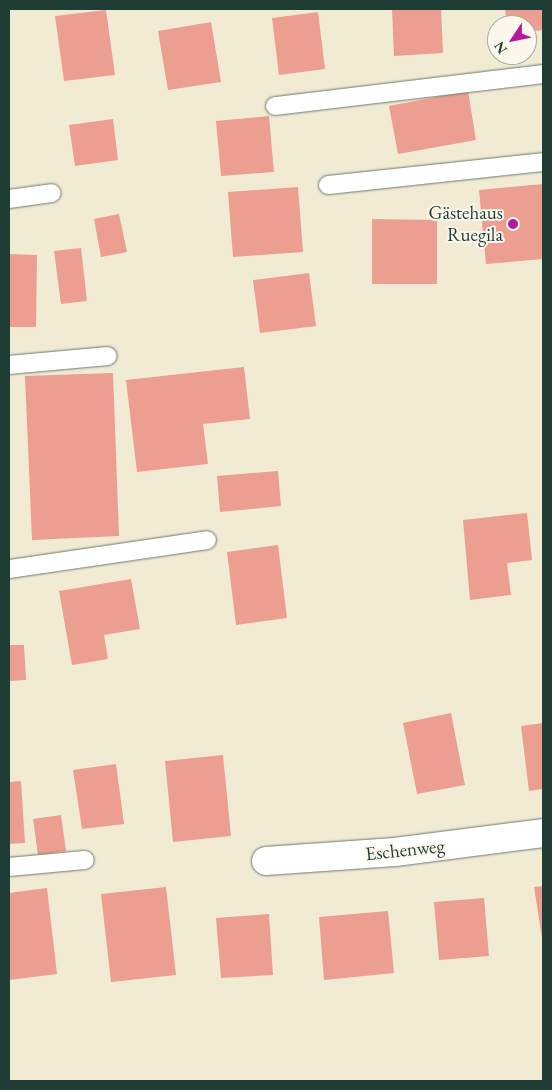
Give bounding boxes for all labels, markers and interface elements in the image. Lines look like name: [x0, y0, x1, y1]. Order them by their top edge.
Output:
north arrow: [487, 15, 537, 65]
text: N: [490, 38, 511, 58]
place label: Gästehaus Ruegila: [429, 202, 503, 246]
marker: Gästehaus Ruegila: [507, 218, 519, 230]
street label: Eschenweg: [364, 835, 446, 865]

